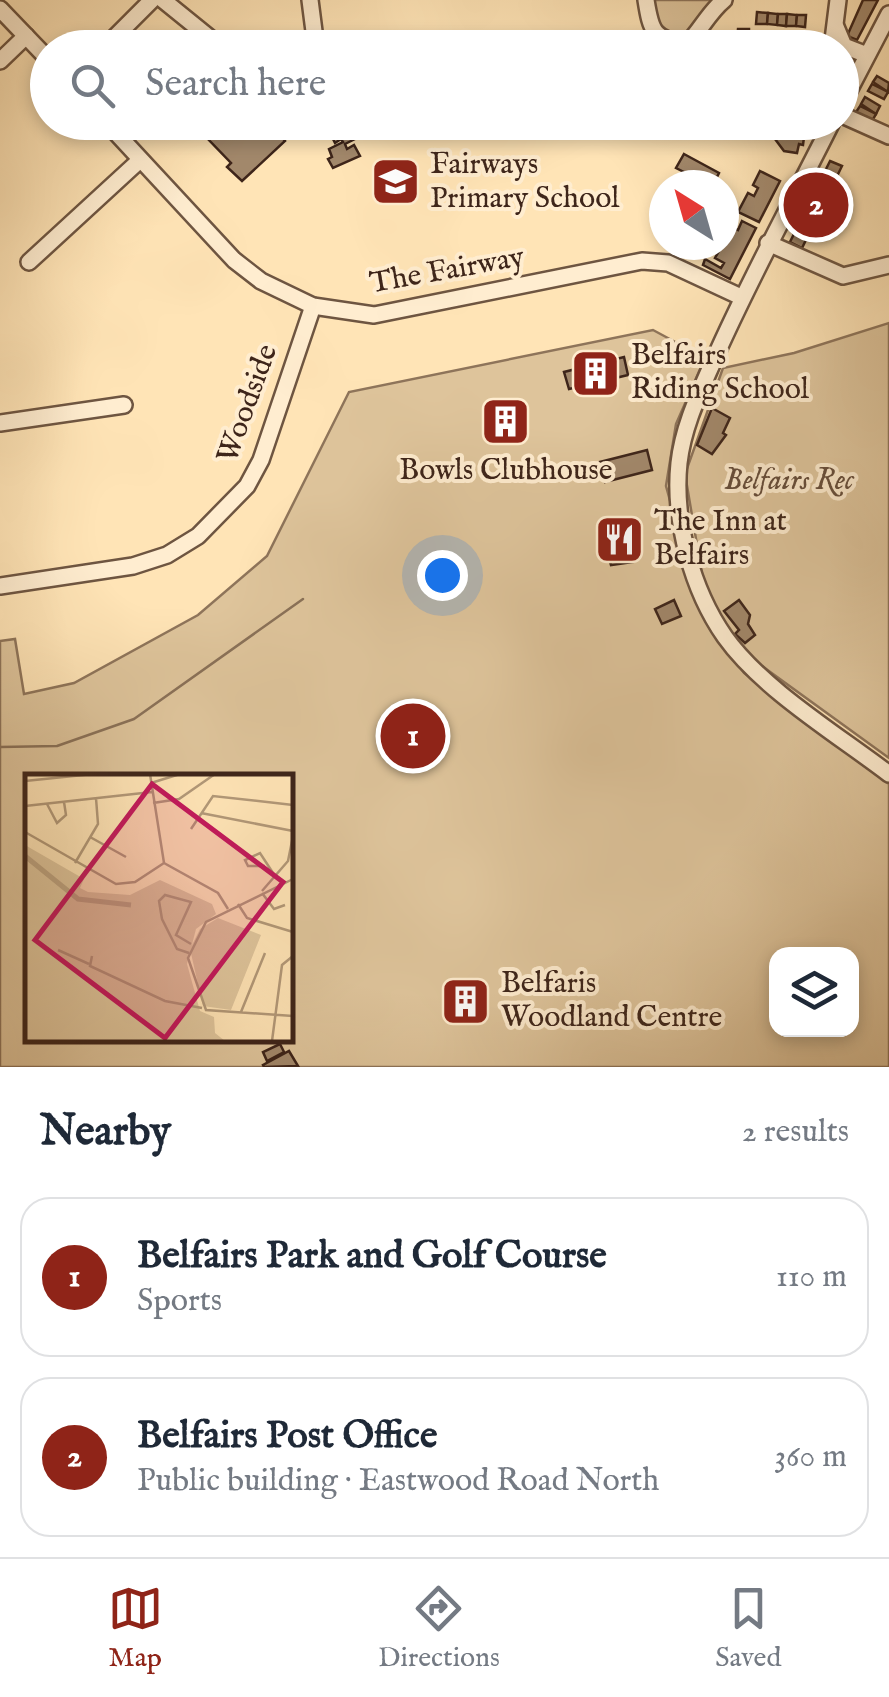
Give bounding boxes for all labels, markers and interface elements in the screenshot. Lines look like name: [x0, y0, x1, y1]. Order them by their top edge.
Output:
search box: [30, 30, 859, 140]
icon: search: [65, 58, 120, 113]
text: Search here: [145, 61, 326, 109]
place label: Fairways Primary School: [430, 146, 620, 218]
school or university icon: Fairways Primary School: [369, 156, 421, 208]
pin: 2: [784, 168, 848, 242]
north arrow: [649, 170, 739, 260]
street label: The Fairway: [367, 239, 527, 303]
place label: Belfairs Riding School: [631, 337, 810, 409]
street label: Woodside: [209, 339, 287, 469]
building icon: Belfairs Riding School: [570, 347, 622, 399]
building icon: Bowls Clubhouse: [480, 396, 532, 448]
place label: Bowls Clubhouse: [399, 452, 613, 490]
park label: Belfairs Rec: [724, 462, 855, 500]
place label: The Inn at Belfairs: [654, 503, 787, 575]
restaurant icon: The Inn at Belfairs: [593, 513, 645, 565]
your location: [417, 550, 468, 601]
pin: 1: [380, 698, 446, 774]
inset map: [25, 774, 292, 1042]
map controls: [769, 947, 859, 1037]
button: layers: [769, 947, 859, 1037]
place label: Belfaris Woodland Centre: [501, 965, 722, 1037]
building icon: Belfaris Woodland Centre: [440, 975, 492, 1027]
text: Nearby: [40, 1106, 171, 1159]
text: 2 results: [742, 1112, 849, 1153]
text: Belfairs Park and Golf Course: [137, 1233, 607, 1281]
text: 1: [69, 1257, 80, 1298]
text: 110 m: [776, 1257, 847, 1298]
text: Sports: [137, 1281, 222, 1322]
text: Belfairs Post Office: [137, 1413, 437, 1461]
text: 2: [67, 1437, 82, 1478]
text: 360 m: [774, 1437, 847, 1478]
text: Public building · Eastwood Road North: [137, 1461, 659, 1502]
tab: Map: [108, 1581, 163, 1676]
tab: Directions: [378, 1581, 500, 1676]
tab: Saved: [715, 1581, 781, 1676]

